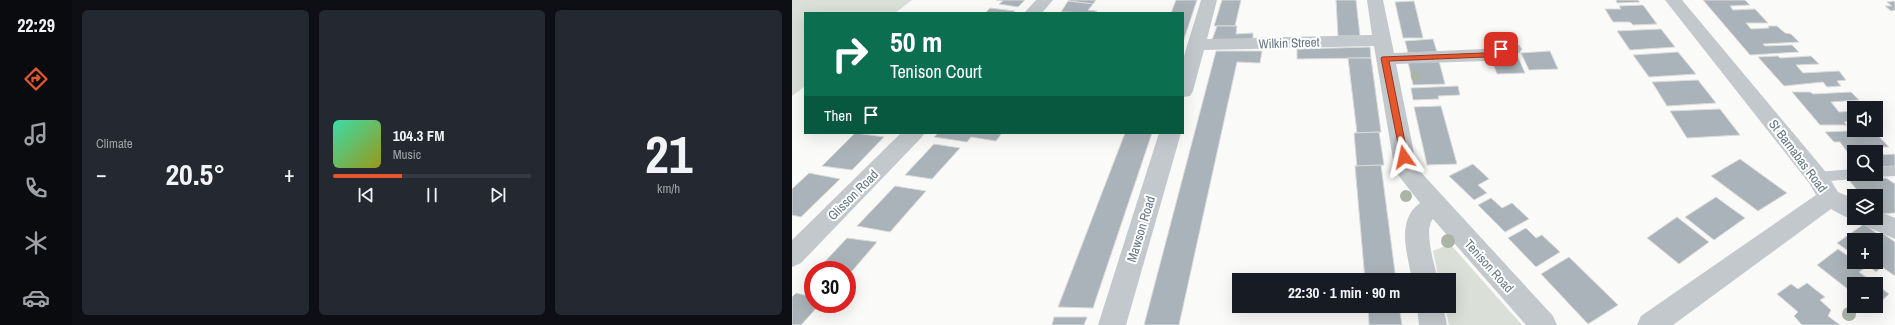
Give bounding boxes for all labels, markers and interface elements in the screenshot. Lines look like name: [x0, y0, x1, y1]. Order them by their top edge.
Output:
text: 22:29: [17, 13, 55, 38]
text: 50 m: [890, 23, 942, 61]
icon: right: [824, 28, 876, 80]
pin: [1484, 32, 1518, 66]
street label: Wilkin Street: [1258, 33, 1320, 53]
icon: arrive: [1490, 38, 1512, 60]
text: Tenison Court: [890, 59, 982, 84]
icon: directions: [22, 65, 50, 93]
map controls: [1847, 101, 1883, 313]
button: sound: [1847, 101, 1883, 137]
icon: arrive: [860, 104, 882, 126]
text: Then: [824, 105, 852, 126]
street label: St Barnabas Road: [1765, 116, 1831, 196]
text: 21: [645, 119, 692, 189]
icon: music: [22, 120, 50, 148]
text: 104.3 FM: [393, 125, 445, 146]
text: Climate: [96, 135, 133, 152]
position arrow: [1383, 136, 1425, 178]
button: search: [1847, 145, 1883, 181]
text: Music: [393, 146, 421, 163]
text: 20.5°: [165, 154, 225, 194]
text: −: [96, 159, 107, 189]
text: +: [284, 159, 295, 189]
street label: Glisson Road: [824, 166, 882, 224]
icon: phone: [22, 174, 50, 202]
text: km/h: [657, 180, 680, 197]
icon: previous: [355, 184, 377, 206]
icon: pause: [421, 184, 443, 206]
icon: next: [487, 184, 509, 206]
button: layers: [1847, 189, 1883, 225]
street label: Mawson Road: [1123, 194, 1159, 264]
icon: climate: [22, 229, 50, 257]
button: +: [1847, 233, 1883, 269]
street label: Tenison Road: [1461, 236, 1517, 296]
speed limit sign: 30: [804, 261, 856, 313]
button: −: [1847, 277, 1883, 313]
text: 22:30 · 1 min · 90 m: [1288, 282, 1400, 303]
icon: car: [22, 284, 50, 312]

